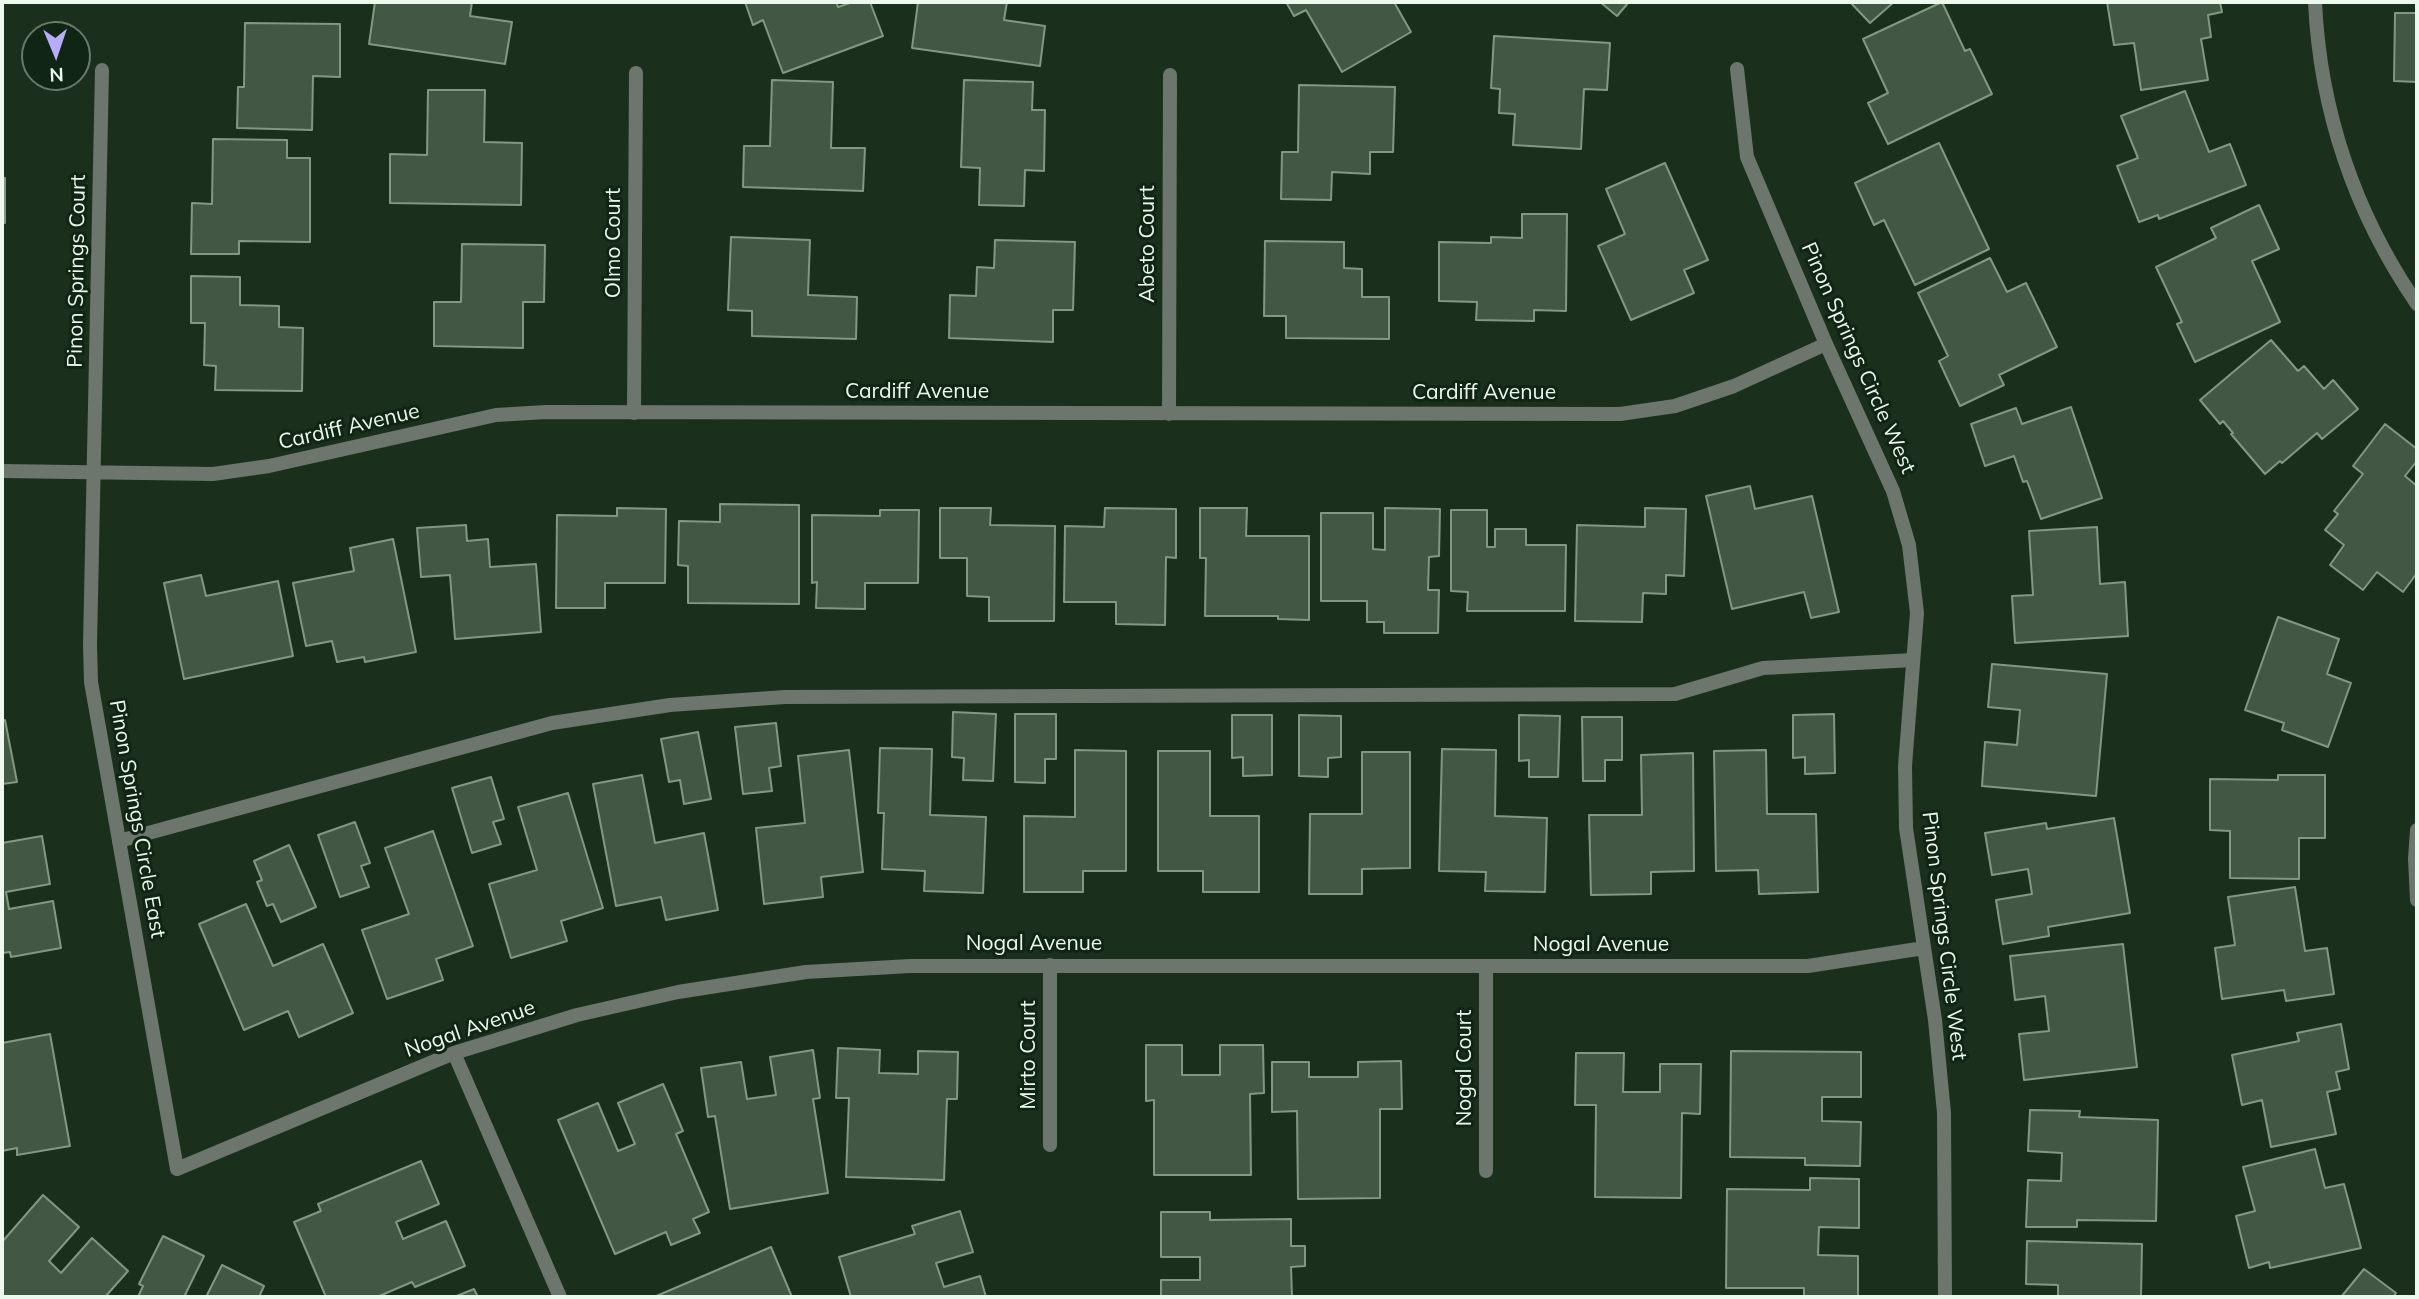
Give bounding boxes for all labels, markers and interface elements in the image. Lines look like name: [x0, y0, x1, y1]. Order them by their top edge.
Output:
north arrow: [21, 21, 91, 91]
text: N: [49, 63, 64, 87]
street label: Pinon Springs Court: [63, 174, 91, 368]
street label: Abeto Court: [1135, 185, 1161, 303]
street label: Olmo Court: [601, 188, 627, 298]
street label: Pinon Springs Circle West: [1796, 239, 1920, 477]
street label: Cardiff Avenue: [845, 379, 989, 405]
street label: Cardiff Avenue: [1412, 380, 1556, 406]
street label: Cardiff Avenue: [276, 399, 422, 455]
street label: Pinon Springs Circle East: [104, 698, 170, 940]
street label: Pinon Springs Circle West: [1916, 810, 1972, 1062]
street label: Nogal Avenue: [966, 931, 1102, 957]
street label: Nogal Avenue: [1533, 932, 1669, 958]
street label: Nogal Avenue: [401, 995, 539, 1063]
street label: Mirto Court: [1016, 1000, 1042, 1110]
street label: Nogal Court: [1452, 1010, 1478, 1126]

